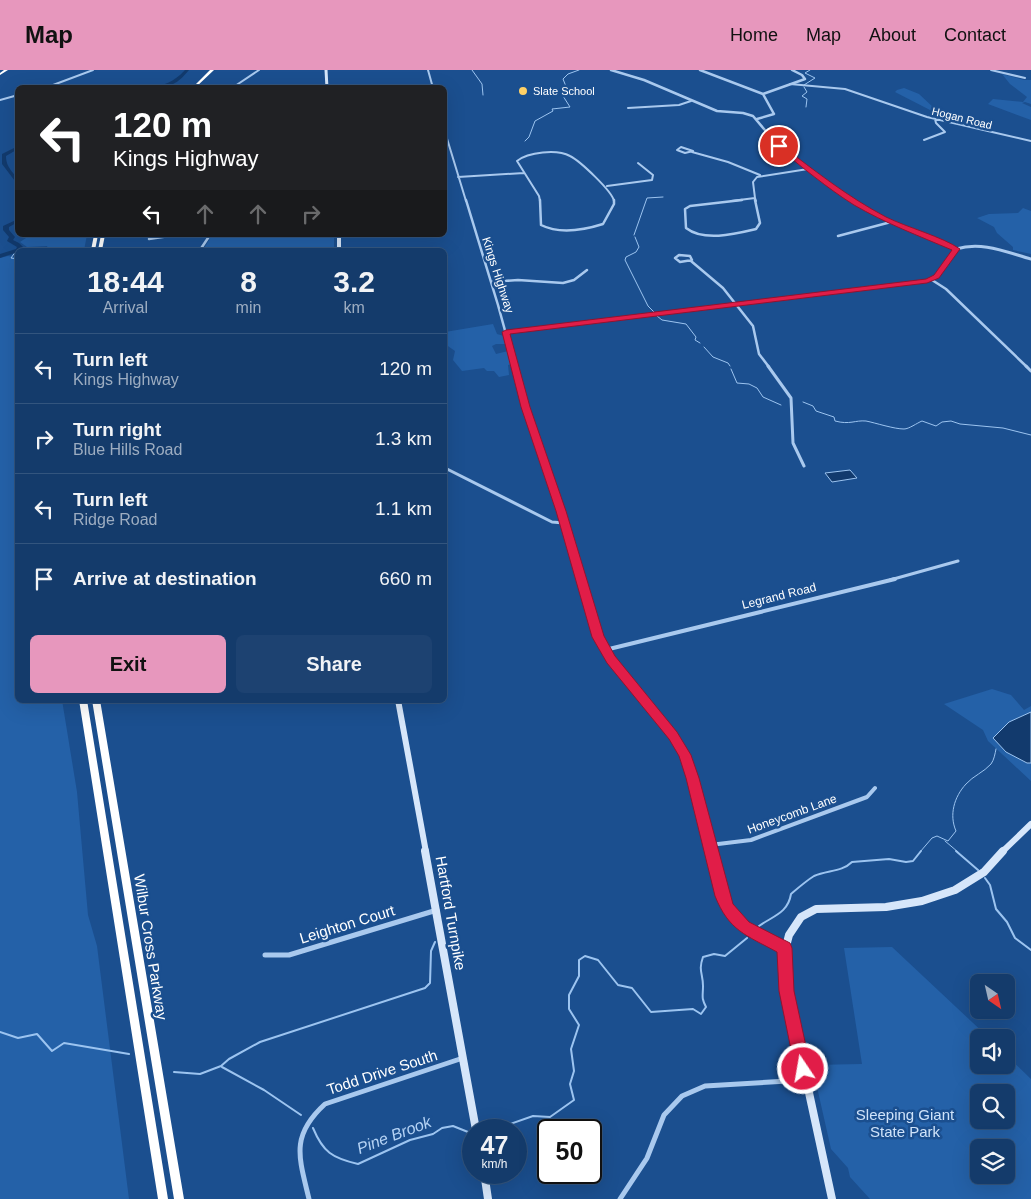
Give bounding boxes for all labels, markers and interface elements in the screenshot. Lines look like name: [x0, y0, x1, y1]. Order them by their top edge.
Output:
text: Map: [25, 21, 73, 48]
text: Home: [730, 25, 778, 45]
text: Map: [806, 25, 841, 45]
text: About: [869, 25, 916, 45]
text: Contact: [944, 25, 1006, 45]
marker: Slate School: [517, 85, 529, 97]
place label: Slate School: [533, 85, 595, 97]
icon: left: [30, 105, 95, 170]
text: 120 m: [113, 105, 212, 144]
street label: Hogan Road: [931, 105, 993, 131]
pin: [758, 125, 800, 167]
icon: arrive: [765, 132, 793, 160]
text: Kings Highway: [113, 146, 259, 171]
icon: left: [138, 200, 166, 228]
icon: ahead: [191, 200, 219, 228]
icon: ahead: [244, 200, 272, 228]
icon: right: [297, 200, 325, 228]
street label: Kings Highway: [479, 235, 517, 315]
text: 18:44: [87, 265, 164, 298]
text: 8: [240, 265, 257, 298]
text: 3.2: [333, 265, 375, 298]
text: Arrival: [103, 299, 148, 316]
text: min: [236, 299, 261, 316]
text: km: [344, 299, 365, 316]
text: Turn left: [73, 349, 148, 370]
icon: left: [30, 355, 58, 383]
text: 120 m: [379, 358, 432, 379]
text: Kings Highway: [73, 371, 179, 388]
text: Turn right: [73, 419, 161, 440]
icon: right: [30, 425, 58, 453]
text: 1.3 km: [375, 428, 432, 449]
text: Blue Hills Road: [73, 441, 182, 458]
text: Turn left: [73, 489, 148, 510]
icon: left: [30, 495, 58, 523]
text: 1.1 km: [375, 498, 432, 519]
text: Ridge Road: [73, 511, 158, 528]
icon: arrive: [30, 565, 58, 593]
text: Arrive at destination: [73, 568, 257, 589]
text: 660 m: [379, 568, 432, 589]
street label: Legrand Road: [740, 580, 818, 612]
button: Exit: [30, 635, 226, 693]
button: Share: [236, 635, 432, 693]
street label: Honeycomb Lane: [745, 791, 839, 837]
street label: Hartford Turnpike: [433, 854, 469, 972]
street label: Wilbur Cross Parkway: [131, 873, 171, 1022]
street label: Leighton Court: [297, 901, 397, 947]
north arrow: [970, 974, 1015, 1019]
map controls: [970, 974, 1015, 1184]
button: sound: [970, 1029, 1015, 1074]
position arrow: [776, 1042, 828, 1094]
street label: Todd Drive South: [325, 1046, 439, 1098]
button: search: [970, 1084, 1015, 1129]
park label: Sleeping Giant State Park: [856, 1106, 955, 1140]
water label: Pine Brook: [354, 1113, 435, 1157]
speed limit sign: 50: [537, 1119, 602, 1184]
text: 47: [481, 1131, 508, 1159]
button: layers: [970, 1139, 1015, 1184]
text: km/h: [481, 1157, 508, 1171]

